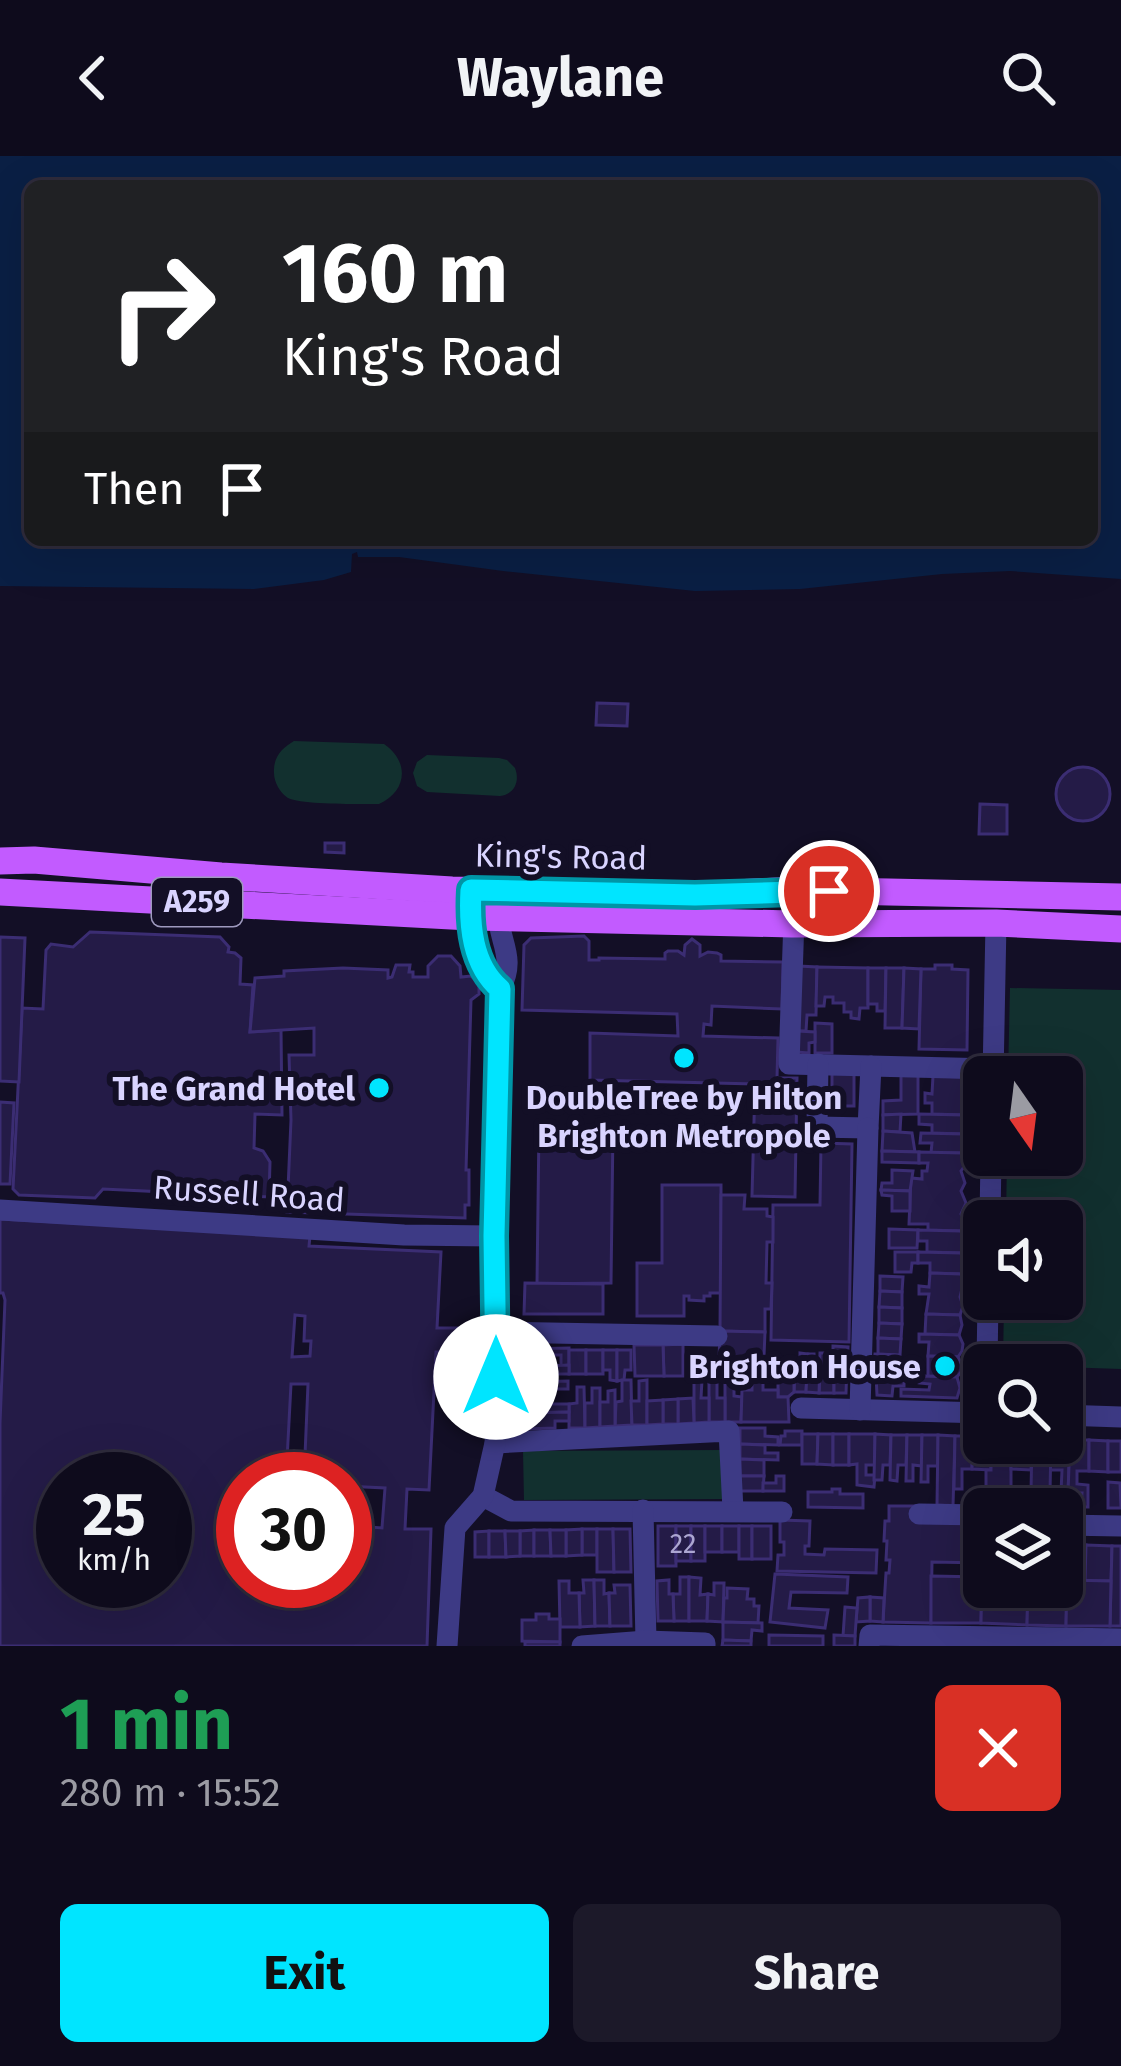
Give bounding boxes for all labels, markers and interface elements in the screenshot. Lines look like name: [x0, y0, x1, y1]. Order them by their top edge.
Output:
icon: back: [60, 45, 126, 111]
icon: search: [995, 45, 1061, 111]
text: Waylane: [457, 46, 664, 110]
text: 160 m: [282, 223, 508, 324]
icon: right: [84, 228, 240, 384]
text: King's Road: [282, 325, 564, 389]
icon: arrive: [209, 456, 275, 522]
text: Then: [84, 462, 185, 516]
street label: King's Road: [474, 835, 648, 879]
pin: [778, 840, 880, 942]
icon: arrive: [796, 858, 862, 924]
road number: A259: [152, 878, 242, 926]
marker: DoubleTree by Hilton Brighton Metropole: [671, 1045, 697, 1071]
north arrow: [963, 1056, 1083, 1176]
map controls: [963, 1056, 1083, 1608]
place label: The Grand Hotel: [113, 1069, 355, 1109]
marker: The Grand Hotel: [366, 1075, 392, 1101]
place label: DoubleTree by Hilton Brighton Metropole: [526, 1078, 842, 1156]
street label: Russell Road: [152, 1167, 346, 1221]
button: sound: [963, 1200, 1083, 1320]
position arrow: [433, 1314, 559, 1440]
button: search: [963, 1344, 1083, 1464]
place label: Brighton House: [688, 1347, 921, 1387]
marker: Brighton House: [932, 1353, 958, 1379]
speed limit sign: 30: [216, 1452, 372, 1608]
text: 25: [82, 1479, 146, 1551]
button: layers: [963, 1488, 1083, 1608]
house number: 22: [670, 1528, 696, 1560]
text: km/h: [77, 1542, 151, 1578]
text: 1 min: [60, 1682, 233, 1768]
button: close: [935, 1685, 1061, 1811]
text: 280 m · 15:52: [60, 1770, 281, 1816]
button: Exit: [60, 1904, 549, 2042]
button: Share: [573, 1904, 1061, 2042]

